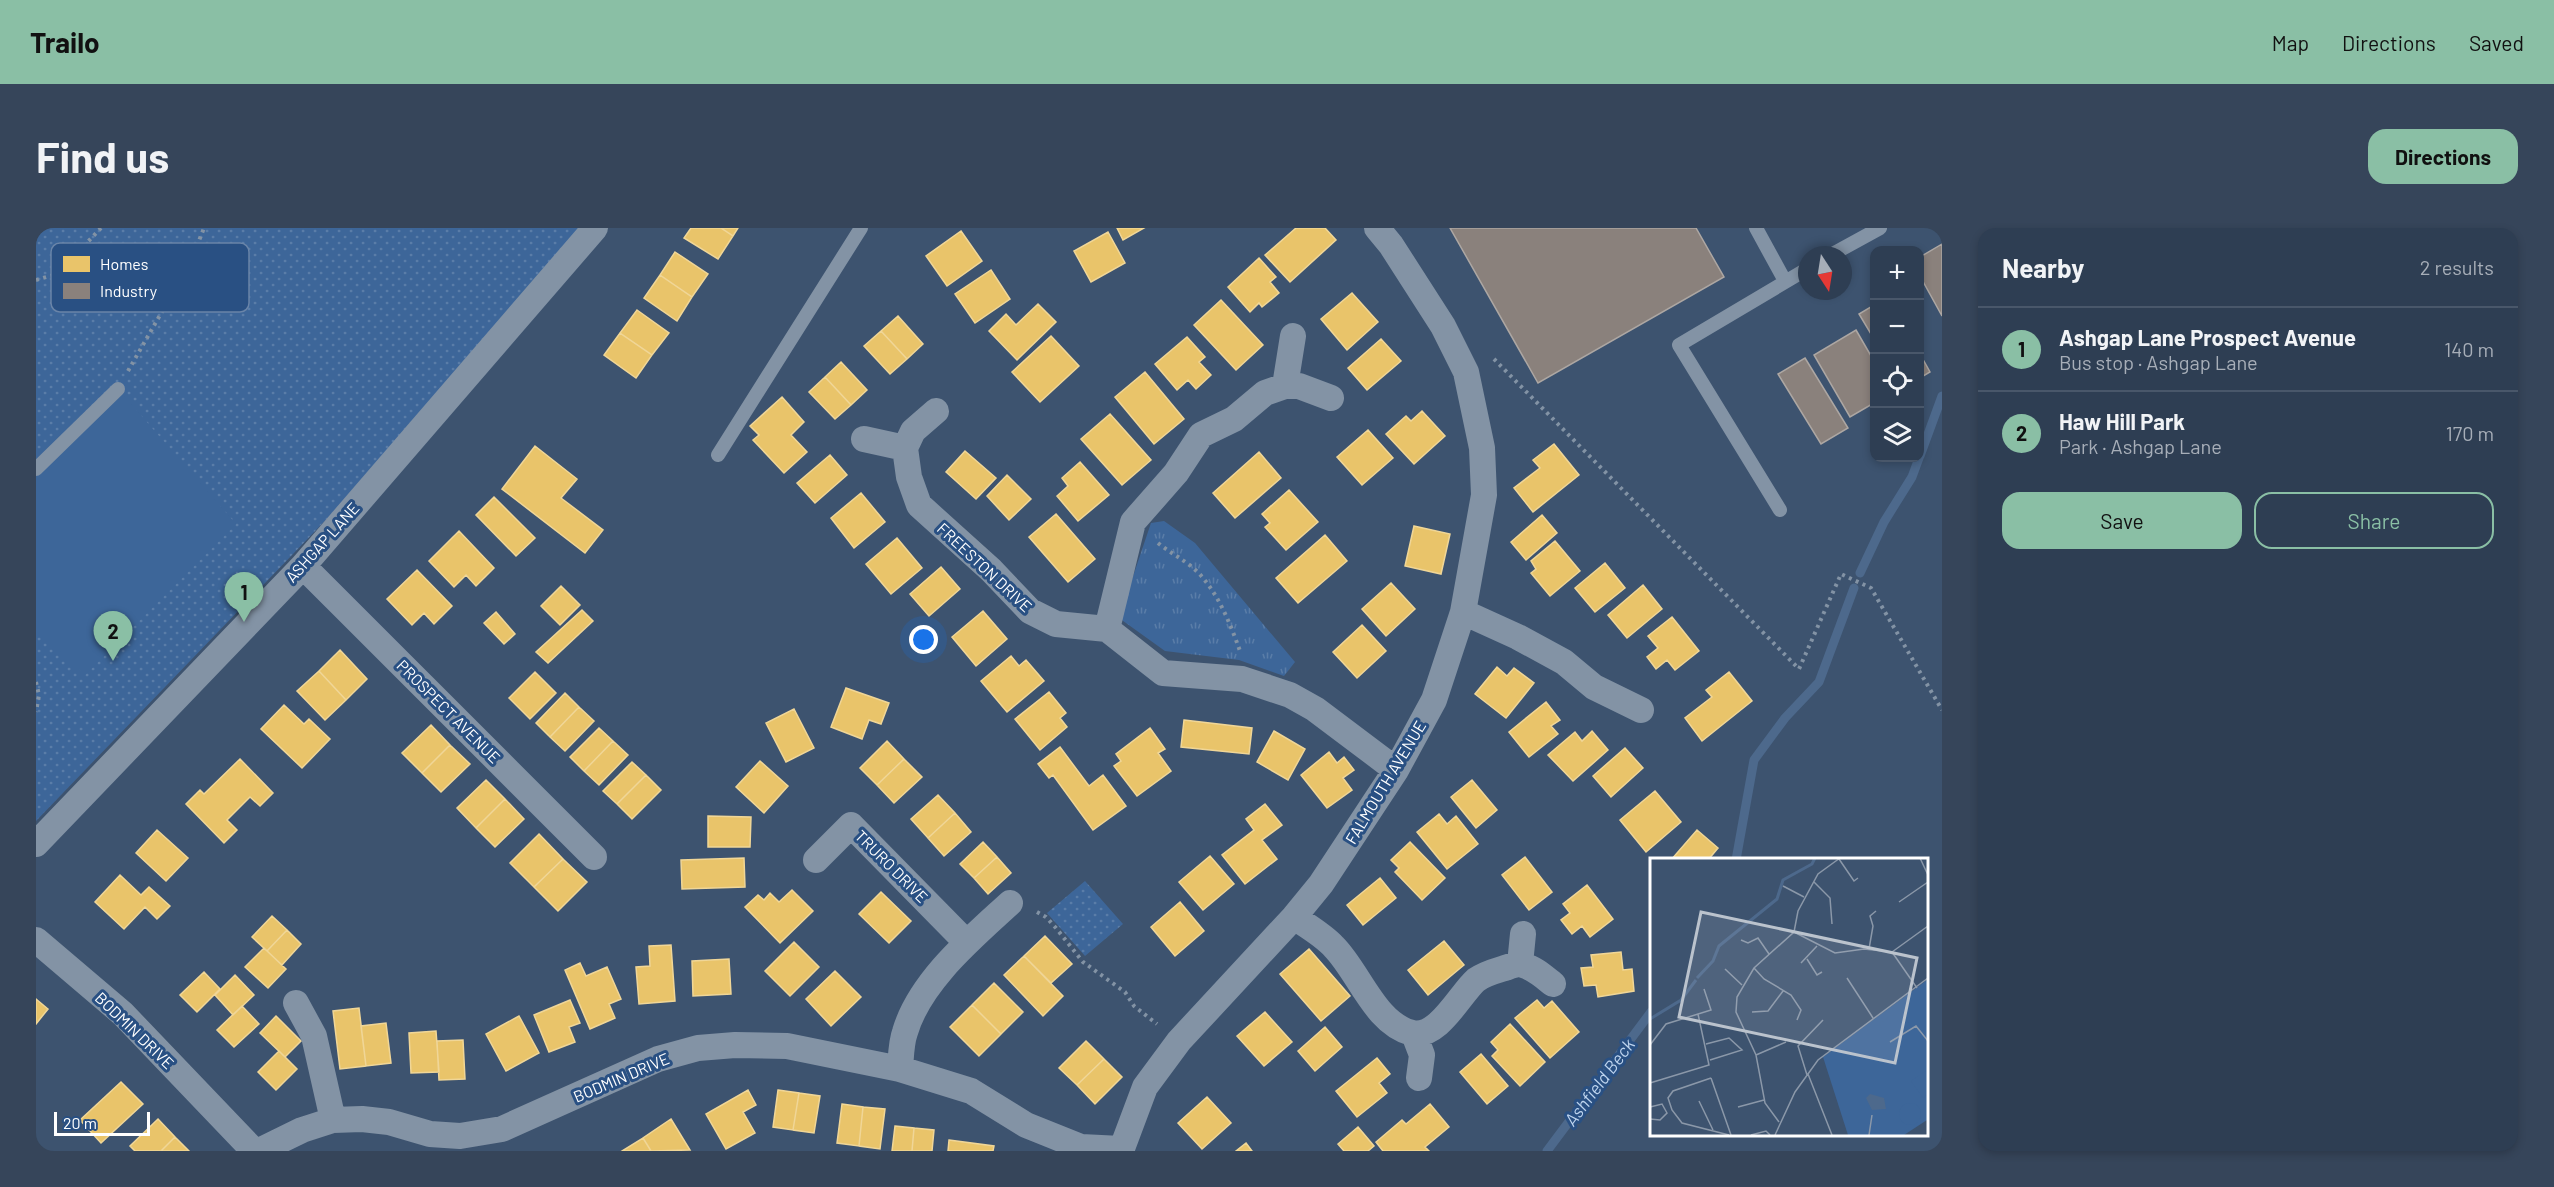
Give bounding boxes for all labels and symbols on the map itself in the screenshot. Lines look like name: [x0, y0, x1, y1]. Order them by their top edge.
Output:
legend: [51, 243, 249, 312]
north arrow: [1798, 246, 1852, 300]
text: Homes: [100, 254, 148, 273]
text: Industry: [100, 281, 158, 300]
street label: ASHGAP LANE: [281, 498, 363, 586]
street label: FREESTON DRIVE: [934, 518, 1036, 616]
pin: 1: [224, 572, 264, 622]
pin: 2: [94, 612, 133, 661]
your location: [909, 625, 938, 654]
street label: PROSPECT AVENUE: [393, 655, 505, 767]
street label: FALMOUTH AVENUE: [1341, 717, 1429, 847]
street label: TRURO DRIVE: [852, 826, 932, 906]
inset map: [1650, 858, 1927, 1136]
street label: BODMIN DRIVE: [92, 988, 178, 1072]
water label: Ashfield Beck: [1559, 1034, 1639, 1130]
street label: BODMIN DRIVE: [570, 1048, 672, 1106]
scale bar: [54, 1109, 150, 1136]

